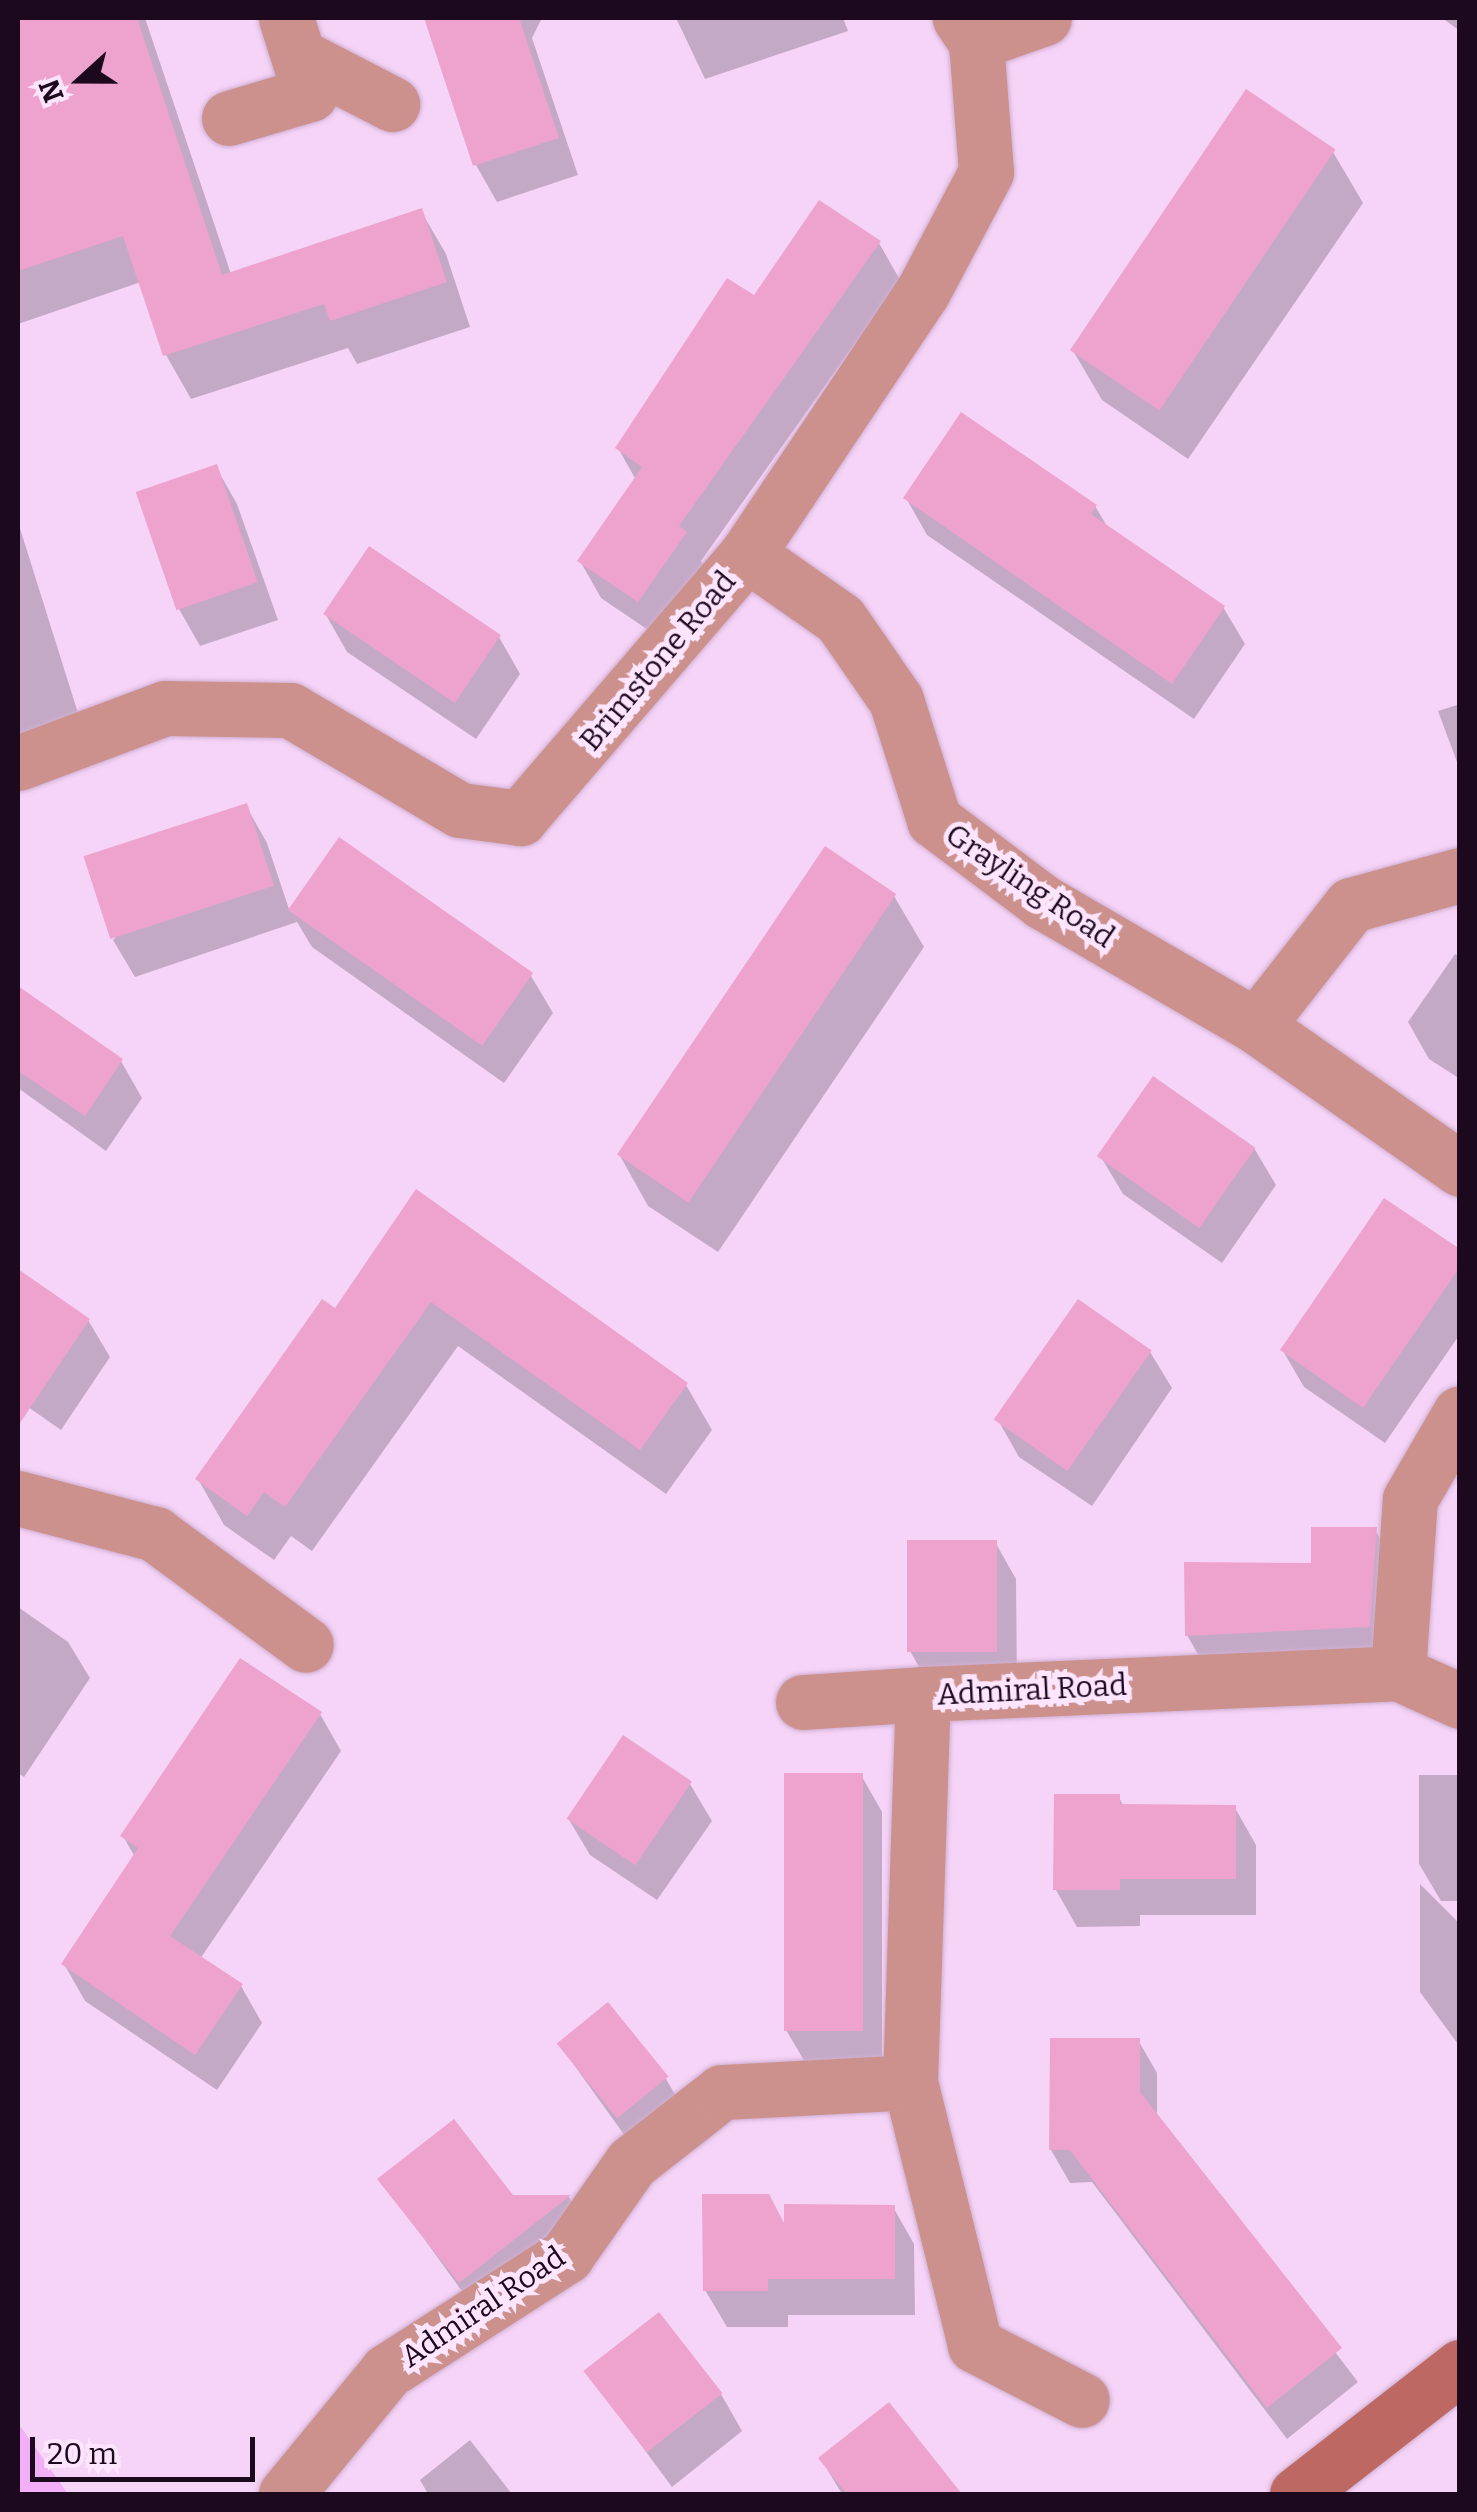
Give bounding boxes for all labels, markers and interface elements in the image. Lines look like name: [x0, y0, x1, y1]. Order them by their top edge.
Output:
north arrow: [30, 30, 130, 130]
text: N: [32, 75, 71, 107]
street label: Brimstone Road: [572, 564, 744, 758]
street label: Grayling Road: [939, 816, 1121, 956]
street label: Admiral Road: [936, 1667, 1128, 1713]
street label: Admiral Road: [394, 2239, 572, 2375]
scale bar: [35, 2417, 260, 2479]
text: 20 m: [47, 2436, 117, 2472]

